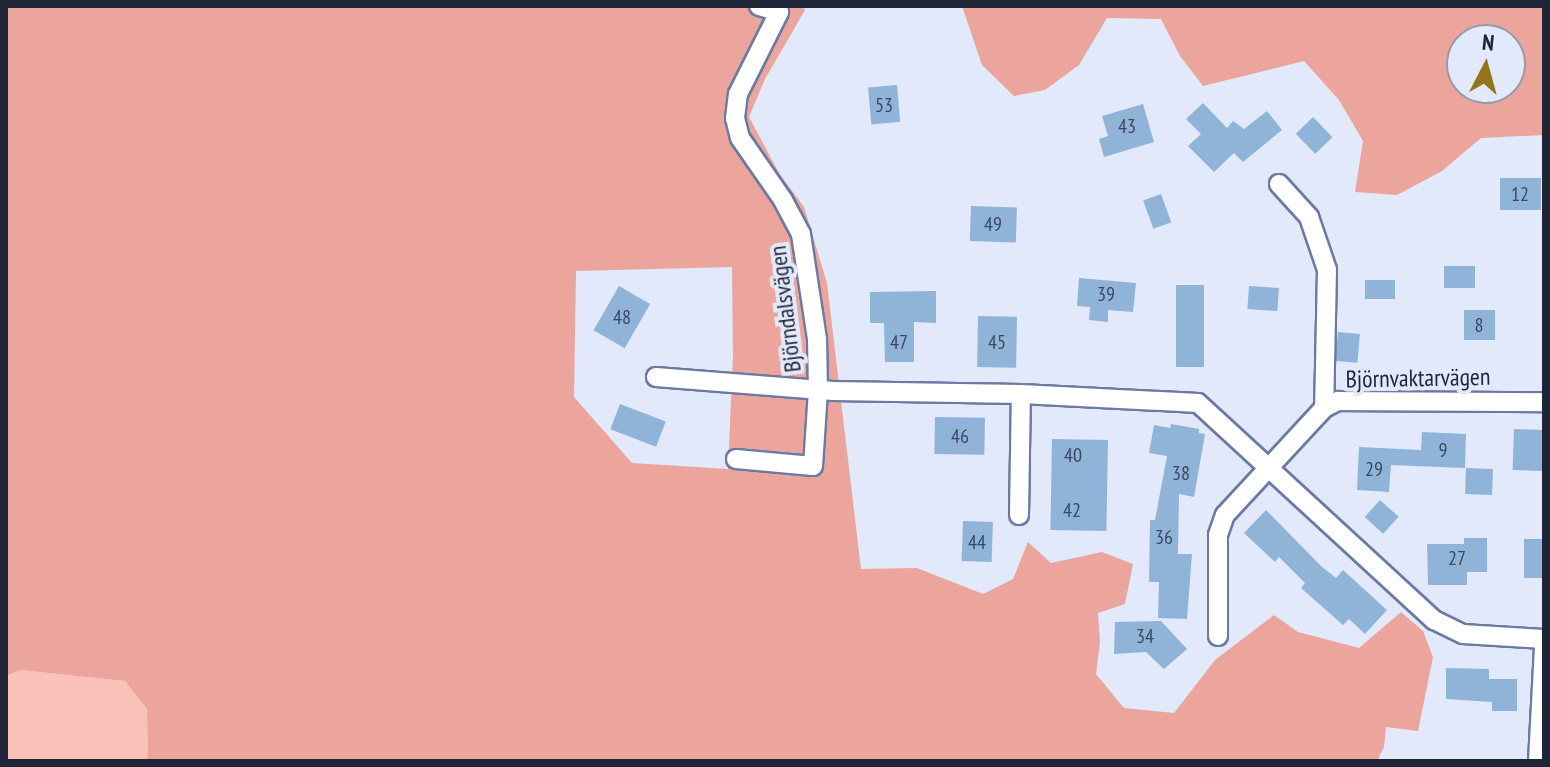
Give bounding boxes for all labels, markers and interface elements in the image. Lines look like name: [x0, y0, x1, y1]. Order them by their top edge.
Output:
north arrow: [1446, 24, 1526, 104]
text: N: [1481, 28, 1496, 57]
house number: 53: [875, 93, 893, 117]
house number: 43: [1118, 114, 1136, 138]
house number: 12: [1511, 182, 1529, 206]
house number: 49: [984, 212, 1002, 236]
street label: Björndalsvägen: [763, 244, 807, 374]
house number: 39: [1097, 282, 1115, 306]
house number: 48: [613, 305, 631, 329]
house number: 8: [1475, 313, 1483, 337]
house number: 47: [890, 330, 908, 354]
house number: 45: [988, 330, 1006, 354]
street label: Björnvaktarvägen: [1345, 362, 1491, 394]
house number: 46: [951, 424, 969, 448]
house number: 9: [1439, 438, 1447, 462]
house number: 40: [1064, 443, 1082, 467]
house number: 29: [1365, 457, 1383, 481]
house number: 38: [1172, 461, 1190, 485]
house number: 42: [1063, 498, 1081, 522]
house number: 36: [1155, 525, 1173, 549]
house number: 44: [968, 530, 986, 554]
house number: 27: [1448, 546, 1466, 570]
house number: 34: [1136, 624, 1154, 648]

